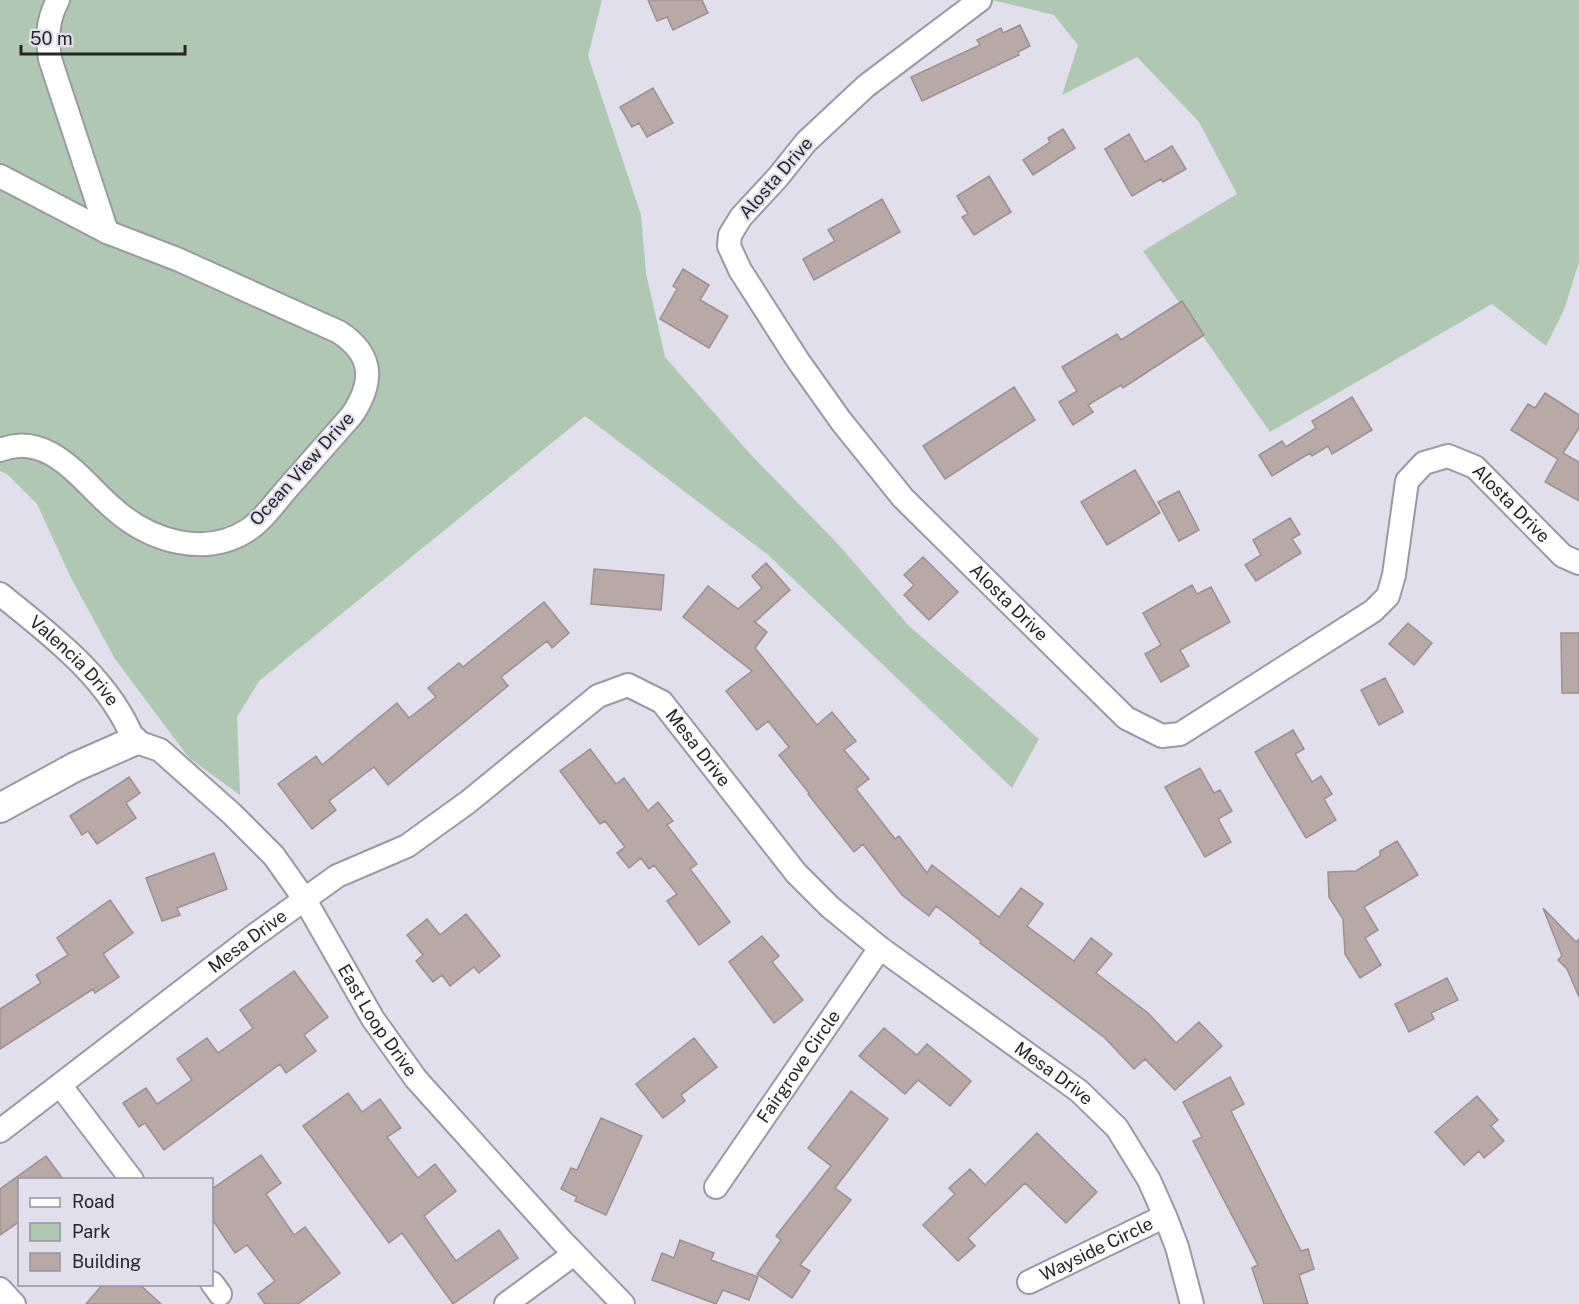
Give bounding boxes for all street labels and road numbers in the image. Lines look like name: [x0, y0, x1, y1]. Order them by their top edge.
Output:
street label: Alosta Drive: [735, 133, 817, 223]
street label: Ocean View Drive: [245, 408, 358, 530]
street label: Alosta Drive: [1468, 460, 1555, 547]
street label: Alosta Drive: [966, 559, 1053, 645]
street label: Valencia Drive: [25, 611, 123, 710]
street label: Mesa Drive: [662, 705, 735, 790]
street label: Mesa Drive: [204, 905, 291, 977]
street label: East Loop Drive: [334, 960, 422, 1080]
street label: Fairgrove Circle: [752, 1006, 844, 1127]
street label: Mesa Drive: [1011, 1037, 1098, 1109]
street label: Wayside Circle: [1036, 1212, 1156, 1285]

